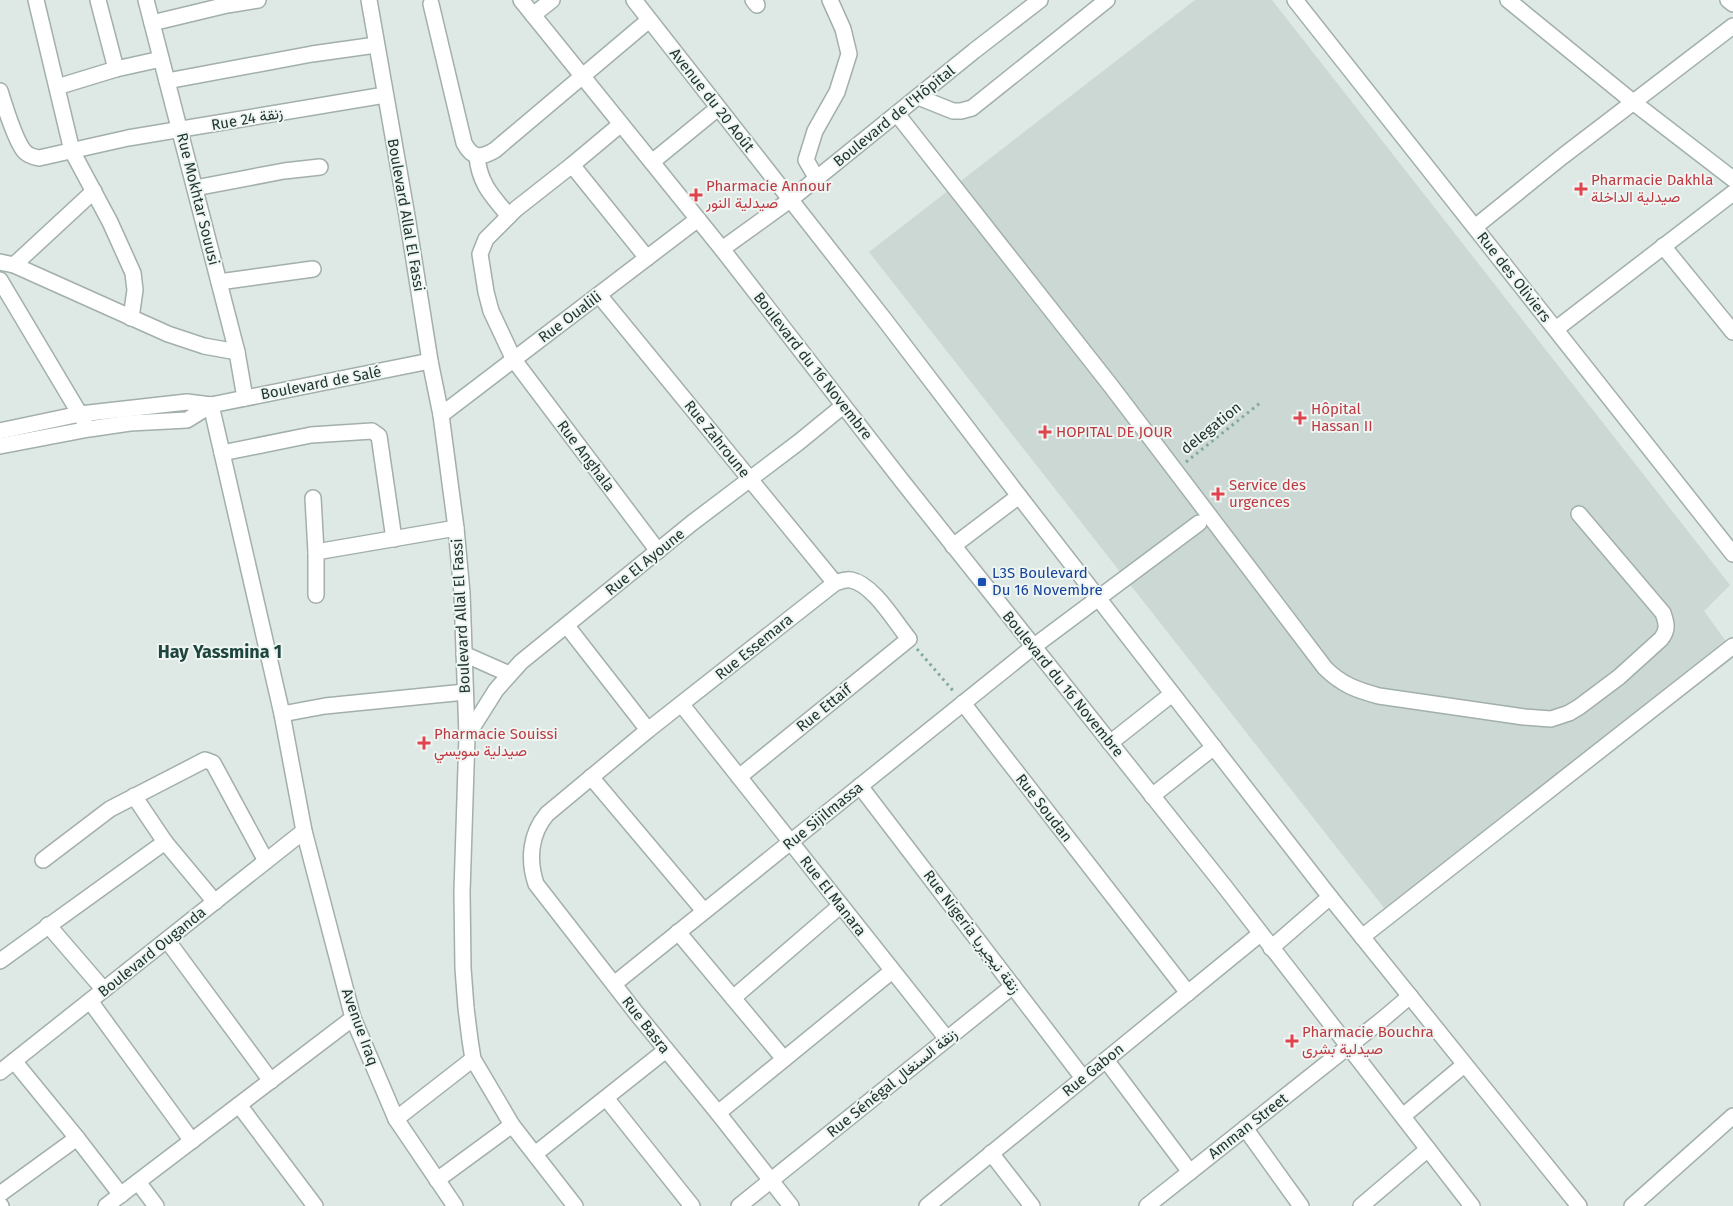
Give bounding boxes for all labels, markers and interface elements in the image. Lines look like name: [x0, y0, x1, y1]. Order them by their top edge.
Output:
street label: Avenue du 20 Août: [666, 45, 758, 156]
street label: Boulevard de l'Hôpital: [830, 61, 959, 171]
street label: Rue 24 زنقة: [210, 104, 284, 134]
street label: Rue Mokhtar Souusi: [173, 131, 223, 267]
street label: Boulevard Allal El Fassi: [384, 137, 428, 293]
place label: Pharmacie Dakhla صيدلية الداخلة: [1591, 171, 1713, 206]
place label: Pharmacie Annour صيدلية النور: [705, 177, 831, 212]
marker: Pharmacie Dakhla صيدلية الداخلة: [1575, 183, 1587, 195]
marker: Pharmacie Annour صيدلية النور: [690, 189, 702, 201]
street label: Rue des Oliviers: [1473, 228, 1555, 326]
street label: Rue Oualili: [535, 287, 605, 347]
street label: Boulevard du 16 Novembre: [750, 289, 876, 443]
street label: Boulevard de Salé: [259, 362, 383, 404]
street label: Rue Zahroune: [680, 397, 754, 481]
street label: delegation: [1177, 398, 1245, 458]
place label: Hôpital Hassan II: [1311, 400, 1373, 435]
marker: Hôpital Hassan II: [1293, 411, 1307, 425]
street label: Rue Anghala: [553, 417, 619, 495]
place label: HOPITAL DE JOUR: [1056, 423, 1172, 441]
marker: HOPITAL DE JOUR: [1038, 425, 1052, 439]
place label: Service des urgences: [1229, 476, 1306, 511]
marker: Service des urgences: [1211, 487, 1225, 501]
street label: Rue El Ayoune: [602, 525, 688, 599]
street label: Boulevard Allal El Fassi: [448, 538, 474, 694]
place label: L3S Boulevard Du 16 Novembre: [992, 564, 1103, 599]
marker: L3S Boulevard Du 16 Novembre: [976, 576, 988, 588]
street label: Boulevard du 16 Novembre: [999, 607, 1127, 761]
street label: Rue Essemara: [712, 610, 796, 684]
district label: Hay Yassmina 1: [158, 641, 282, 663]
street label: Rue Ettaif: [793, 680, 856, 736]
place label: Pharmacie Souissi صيدلية سويسي: [434, 725, 558, 764]
marker: Pharmacie Souissi صيدلية سويسي: [418, 737, 430, 749]
street label: Rue Soudan: [1012, 770, 1076, 846]
street label: Rue Sijilmassa: [779, 778, 867, 854]
street label: Rue El Manara: [796, 852, 870, 940]
street label: Rue Nigeria زنقة نيجيريا: [920, 867, 1024, 997]
street label: Boulevard Ouganda: [95, 903, 209, 1001]
street label: Avenue Iraq: [338, 986, 382, 1068]
street label: Rue Basra: [618, 993, 674, 1057]
place label: Pharmacie Bouchra صيدلية بشرى: [1302, 1023, 1434, 1059]
street label: Rue Sénégal زنقة السنغال: [823, 1025, 961, 1141]
marker: Pharmacie Bouchra صيدلية بشرى: [1286, 1035, 1298, 1047]
street label: Rue Gabon: [1059, 1040, 1127, 1100]
street label: Amman Street: [1205, 1089, 1292, 1163]

